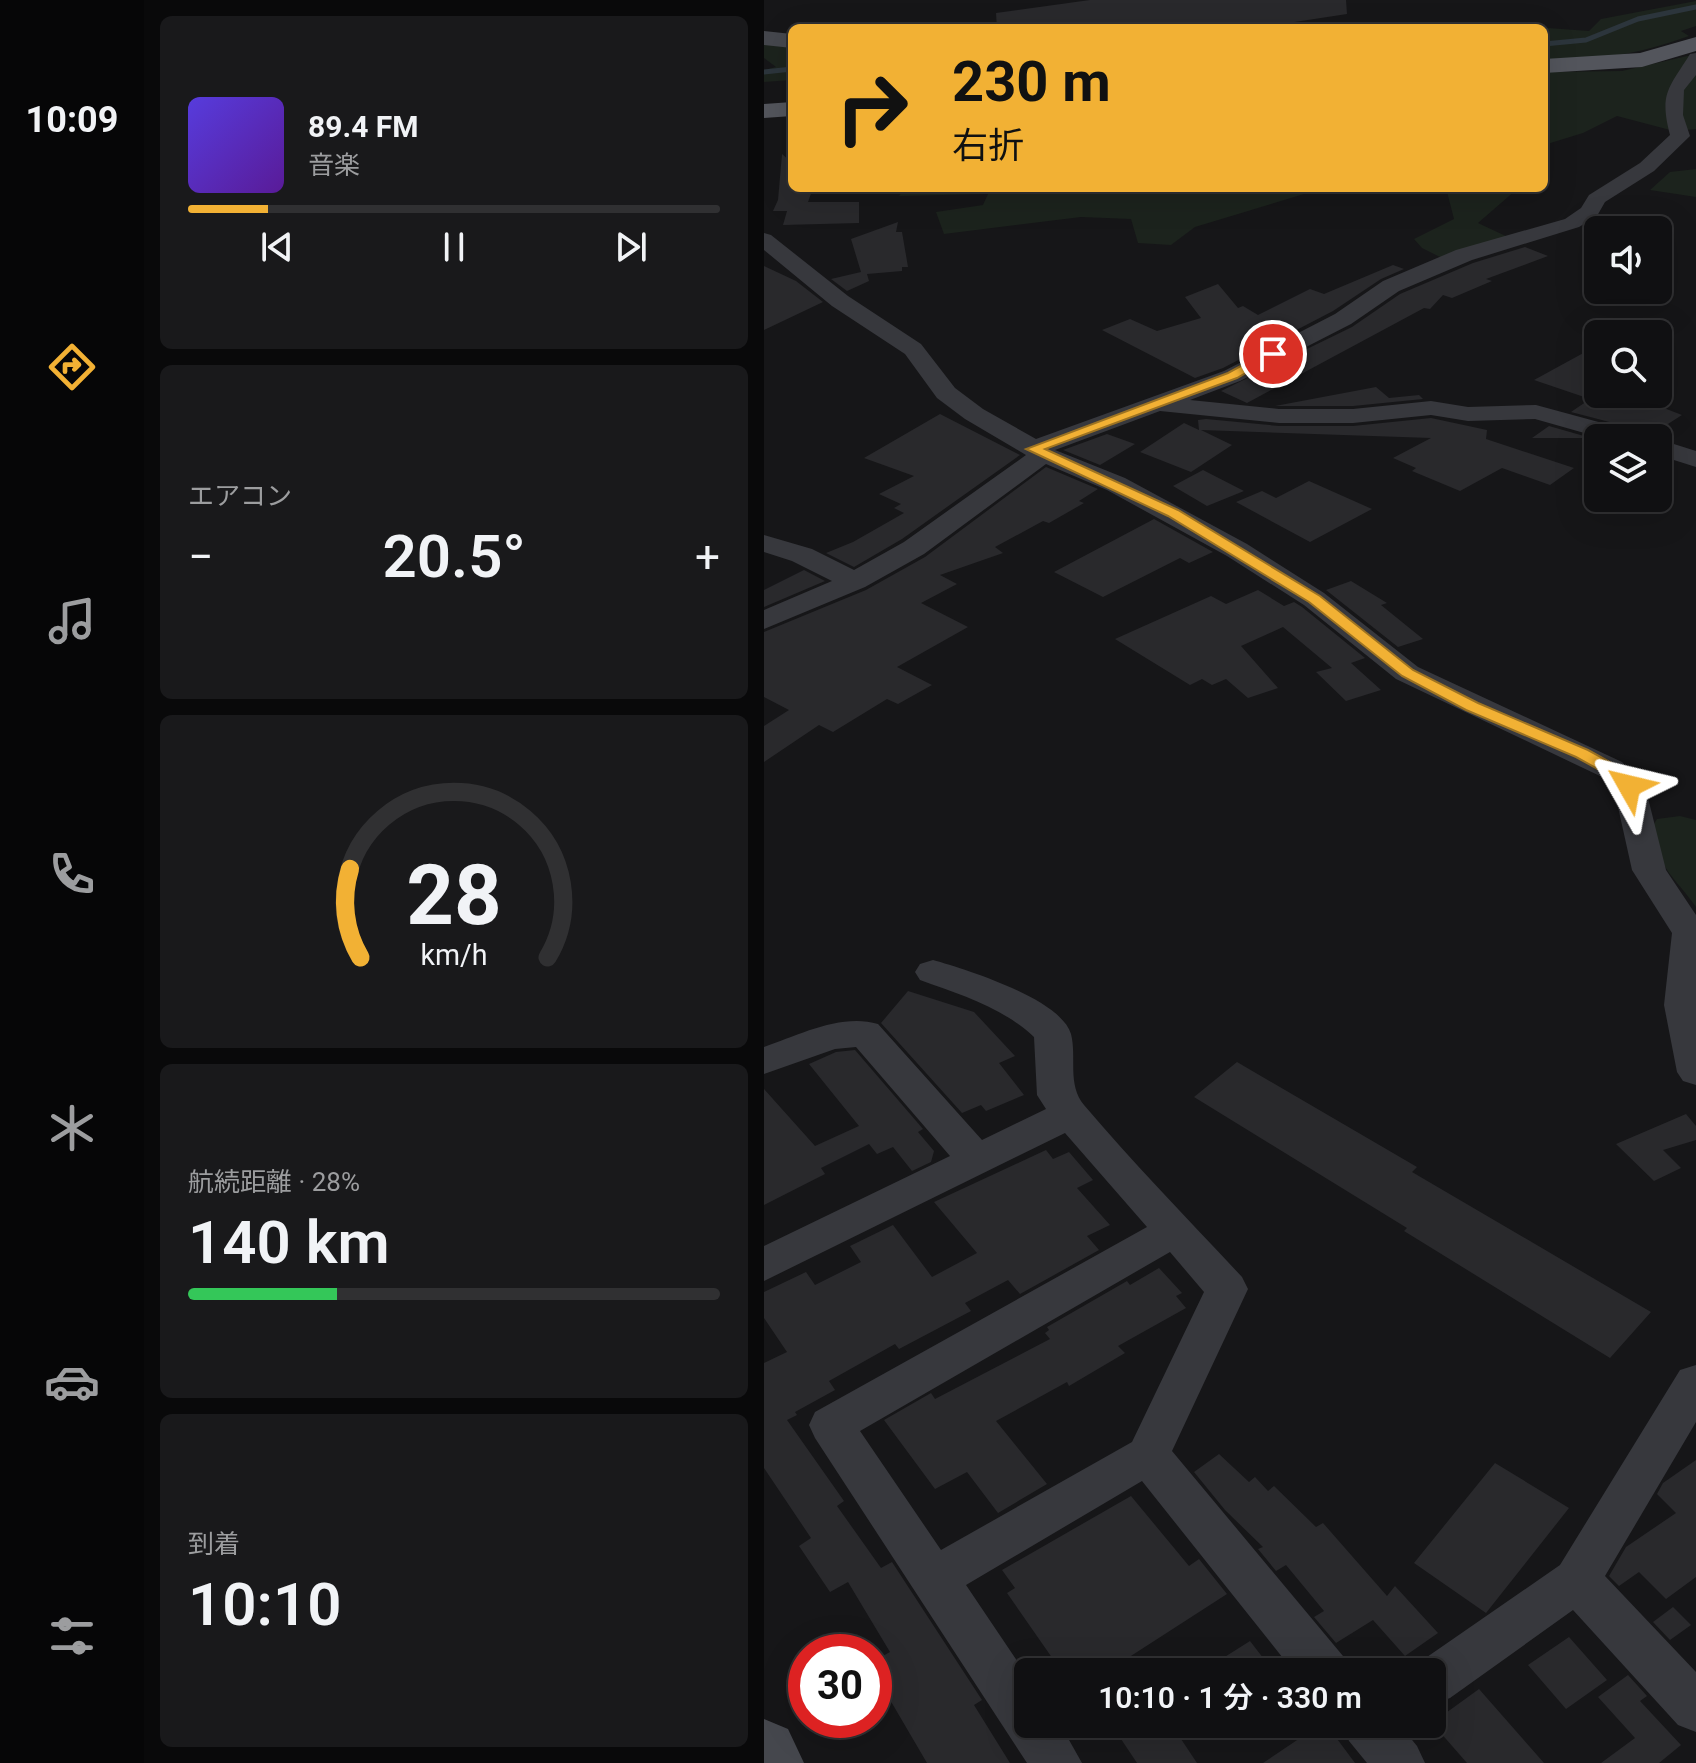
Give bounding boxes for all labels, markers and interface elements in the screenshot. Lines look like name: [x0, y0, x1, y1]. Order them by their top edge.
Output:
text: 230 m: [952, 49, 1111, 115]
icon: right: [820, 56, 924, 160]
text: 10:09: [26, 99, 118, 141]
text: 89.4 FM: [308, 109, 419, 144]
text: 右折: [952, 125, 1024, 167]
text: 音楽: [308, 150, 360, 180]
map controls: [1584, 216, 1672, 512]
button: sound: [1584, 216, 1672, 304]
icon: previous: [255, 225, 299, 269]
icon: pause: [432, 225, 476, 269]
icon: next: [609, 225, 653, 269]
pin: [1239, 320, 1307, 388]
button: search: [1584, 320, 1672, 408]
icon: arrive: [1251, 332, 1295, 376]
icon: directions: [44, 339, 100, 395]
button: layers: [1584, 424, 1672, 512]
text: エアコン: [188, 481, 292, 511]
text: 20.5°: [383, 521, 526, 592]
text: −: [188, 531, 213, 583]
text: +: [695, 531, 720, 583]
icon: music: [44, 593, 100, 649]
position arrow: [1587, 744, 1671, 828]
icon: phone: [44, 846, 100, 902]
text: 28: [406, 846, 502, 943]
text: km/h: [420, 938, 488, 972]
icon: climate: [44, 1100, 100, 1156]
text: 航続距離 · 28%: [188, 1167, 360, 1197]
text: 140 km: [188, 1207, 390, 1278]
icon: car: [44, 1354, 100, 1410]
text: 到着: [188, 1529, 240, 1559]
text: 10:10: [188, 1569, 341, 1640]
icon: filters: [44, 1608, 100, 1664]
speed limit sign: 30: [788, 1634, 892, 1738]
text: 10:10 · 1 分 · 330 m: [1098, 1680, 1362, 1715]

